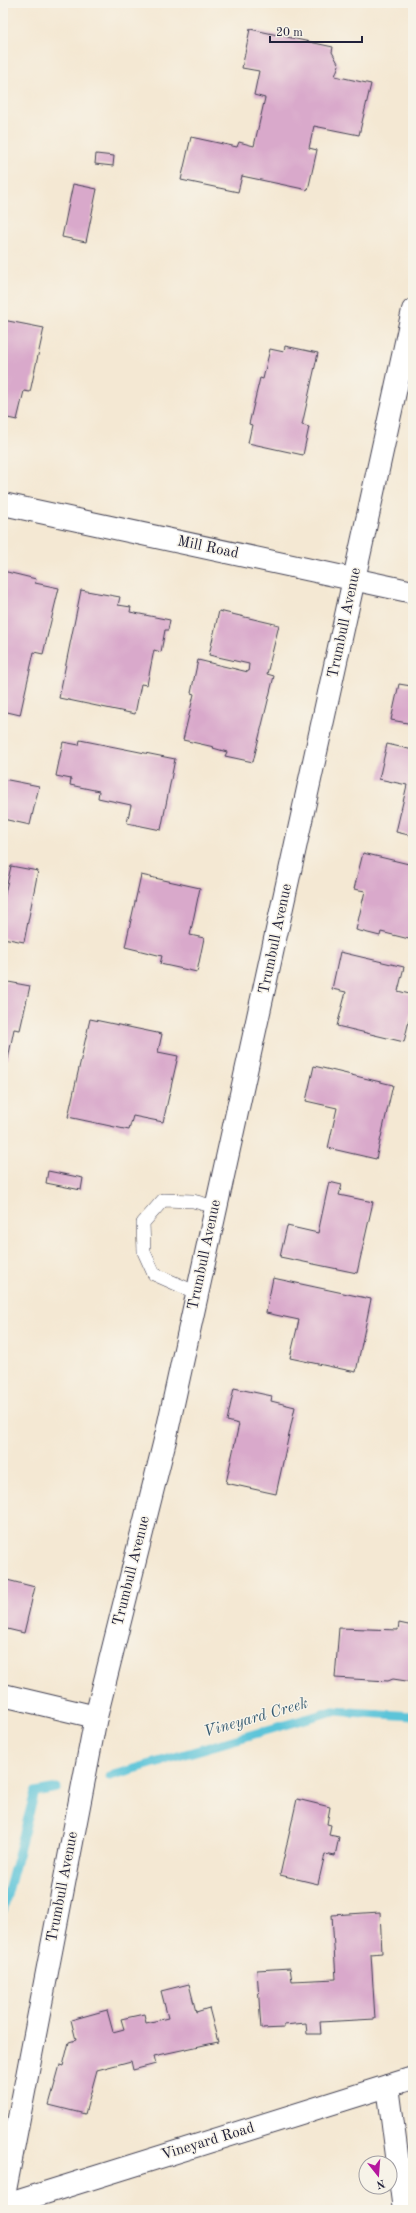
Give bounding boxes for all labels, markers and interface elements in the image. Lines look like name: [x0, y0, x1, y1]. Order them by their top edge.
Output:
scale bar: [270, 18, 362, 44]
text: 20 m: [276, 27, 303, 39]
street label: Mill Road: [176, 534, 240, 562]
street label: Trumbull Avenue: [326, 566, 364, 680]
street label: Trumbull Avenue: [257, 882, 295, 996]
street label: Trumbull Avenue: [186, 1198, 224, 1312]
street label: Trumbull Avenue: [111, 1515, 153, 1627]
water label: Vineyard Creek: [202, 1695, 310, 1741]
street label: Trumbull Avenue: [45, 1830, 81, 1944]
street label: Vineyard Road: [160, 2121, 256, 2163]
north arrow: [358, 2155, 398, 2195]
text: N: [374, 2177, 386, 2190]

